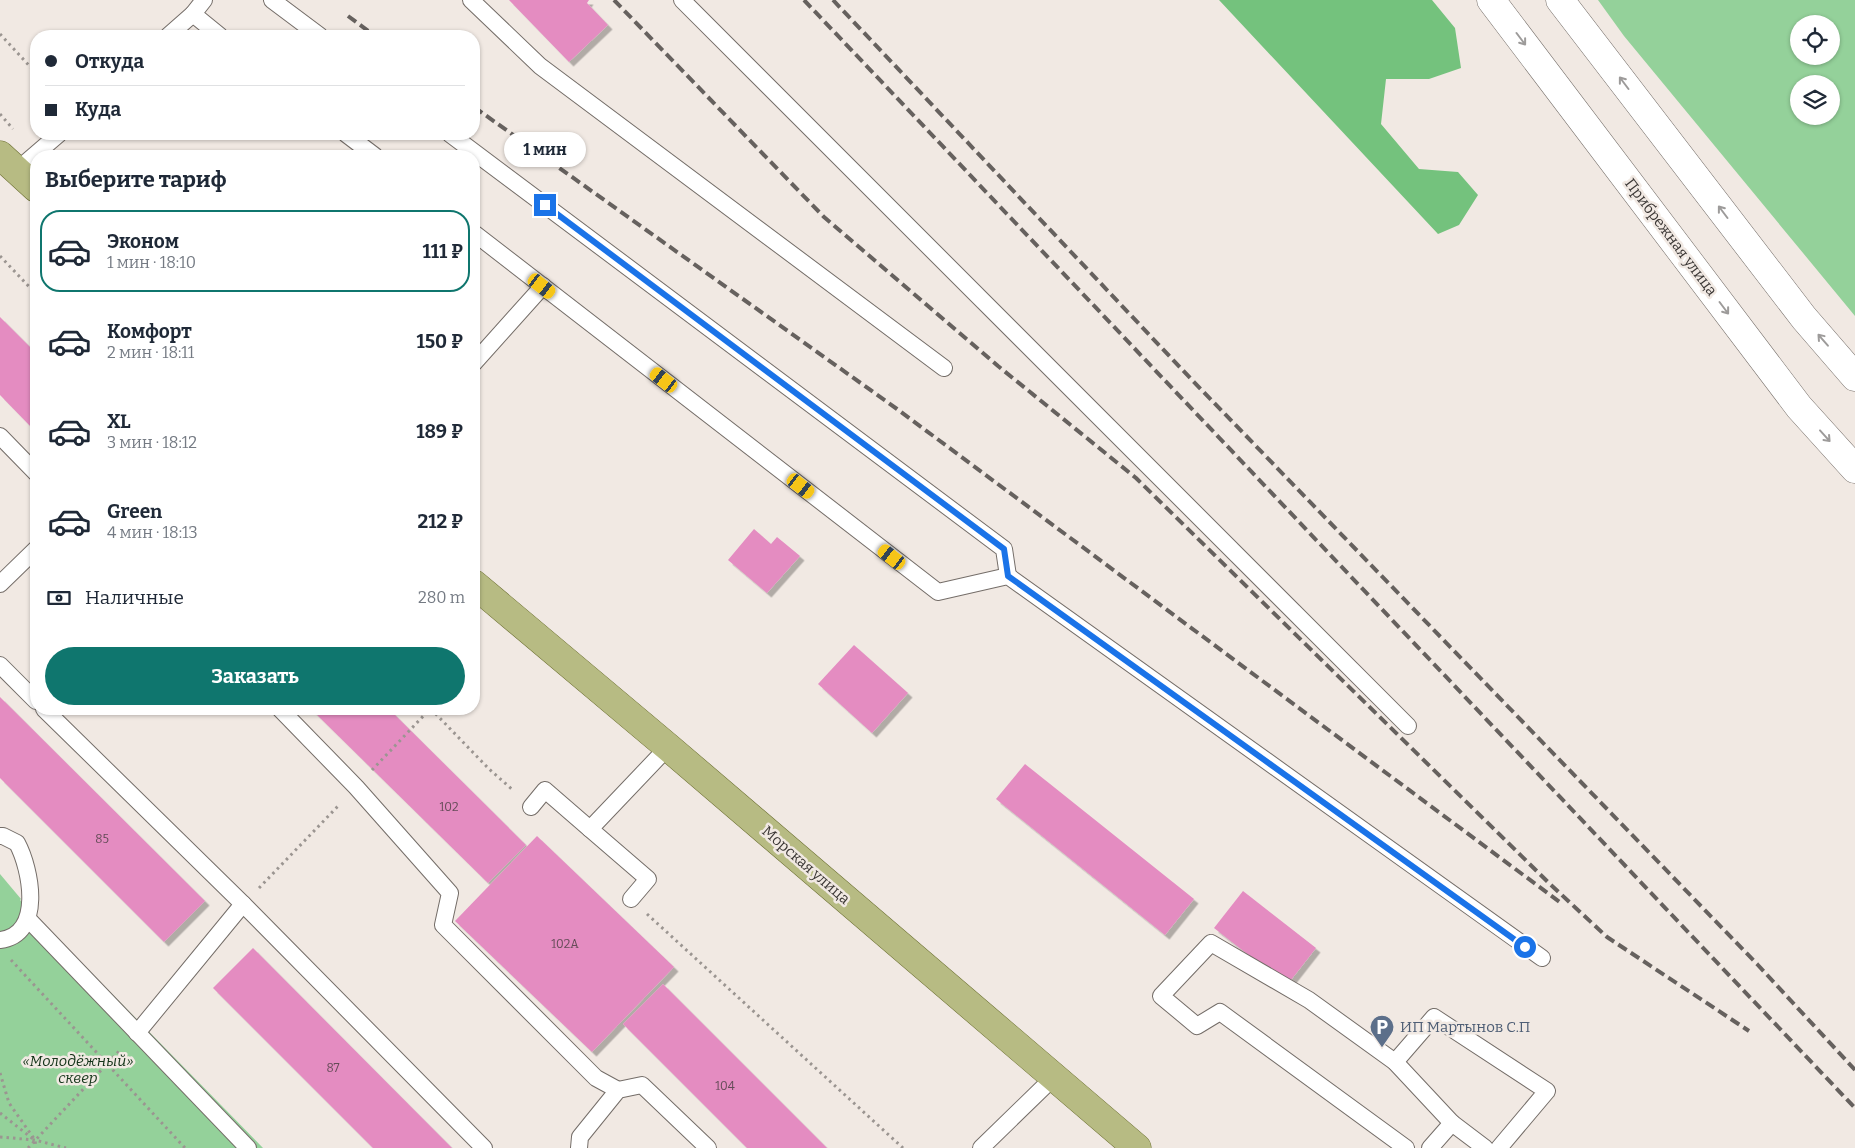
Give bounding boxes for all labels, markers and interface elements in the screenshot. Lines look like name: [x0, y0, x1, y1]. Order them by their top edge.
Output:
map controls: [1790, 15, 1840, 125]
button: locate: [1790, 15, 1840, 65]
one-way arrow: [1515, 32, 1526, 45]
text: Откуда: [75, 50, 144, 73]
button: layers: [1790, 75, 1840, 125]
one-way arrow: [1618, 77, 1629, 90]
text: Куда: [75, 98, 121, 121]
callout: 1 мин: [504, 132, 586, 168]
text: 1 мин: [523, 140, 567, 159]
text: Выберите тариф: [45, 166, 226, 193]
street label: Прибрежная улица: [1621, 175, 1721, 299]
route end: [534, 194, 556, 216]
one-way arrow: [1717, 206, 1728, 219]
icon: car: [47, 229, 92, 274]
text: Эконом: [107, 230, 179, 253]
text: 111 ₽: [422, 240, 463, 263]
text: 1 мин · 18:10: [107, 253, 196, 272]
car: [525, 271, 558, 301]
one-way arrow: [1719, 301, 1730, 314]
icon: car: [47, 319, 92, 364]
text: Комфорт: [107, 320, 192, 343]
text: 150 ₽: [416, 330, 463, 353]
one-way arrow: [1817, 333, 1829, 346]
text: 2 мин · 18:11: [107, 343, 194, 362]
car: [647, 365, 680, 395]
icon: car: [47, 409, 92, 454]
text: XL: [107, 410, 131, 433]
text: 189 ₽: [416, 420, 463, 443]
one-way arrow: [1819, 429, 1831, 442]
text: 3 мин · 18:12: [107, 433, 197, 452]
car: [784, 471, 817, 501]
icon: car: [47, 499, 92, 544]
text: Green: [107, 500, 162, 523]
text: 212 ₽: [417, 510, 463, 533]
text: 4 мин · 18:13: [107, 523, 198, 542]
car: [875, 542, 908, 572]
icon: cash: [45, 584, 73, 612]
text: Наличные: [85, 586, 184, 609]
text: 280 m: [418, 588, 465, 607]
button: Заказать: [45, 647, 465, 705]
house number: 102: [439, 800, 459, 814]
street label: Морская улица: [758, 822, 854, 908]
house number: 85: [95, 832, 109, 846]
route start: [1514, 936, 1536, 958]
house number: 102А: [551, 937, 579, 951]
parking icon: ИП Мартынов С.П: [1369, 1014, 1395, 1048]
place label: ИП Мартынов С.П: [1400, 1018, 1531, 1036]
park label: «Молодёжный» сквер: [23, 1052, 133, 1087]
house number: 87: [326, 1061, 340, 1075]
house number: 104: [715, 1079, 735, 1093]

